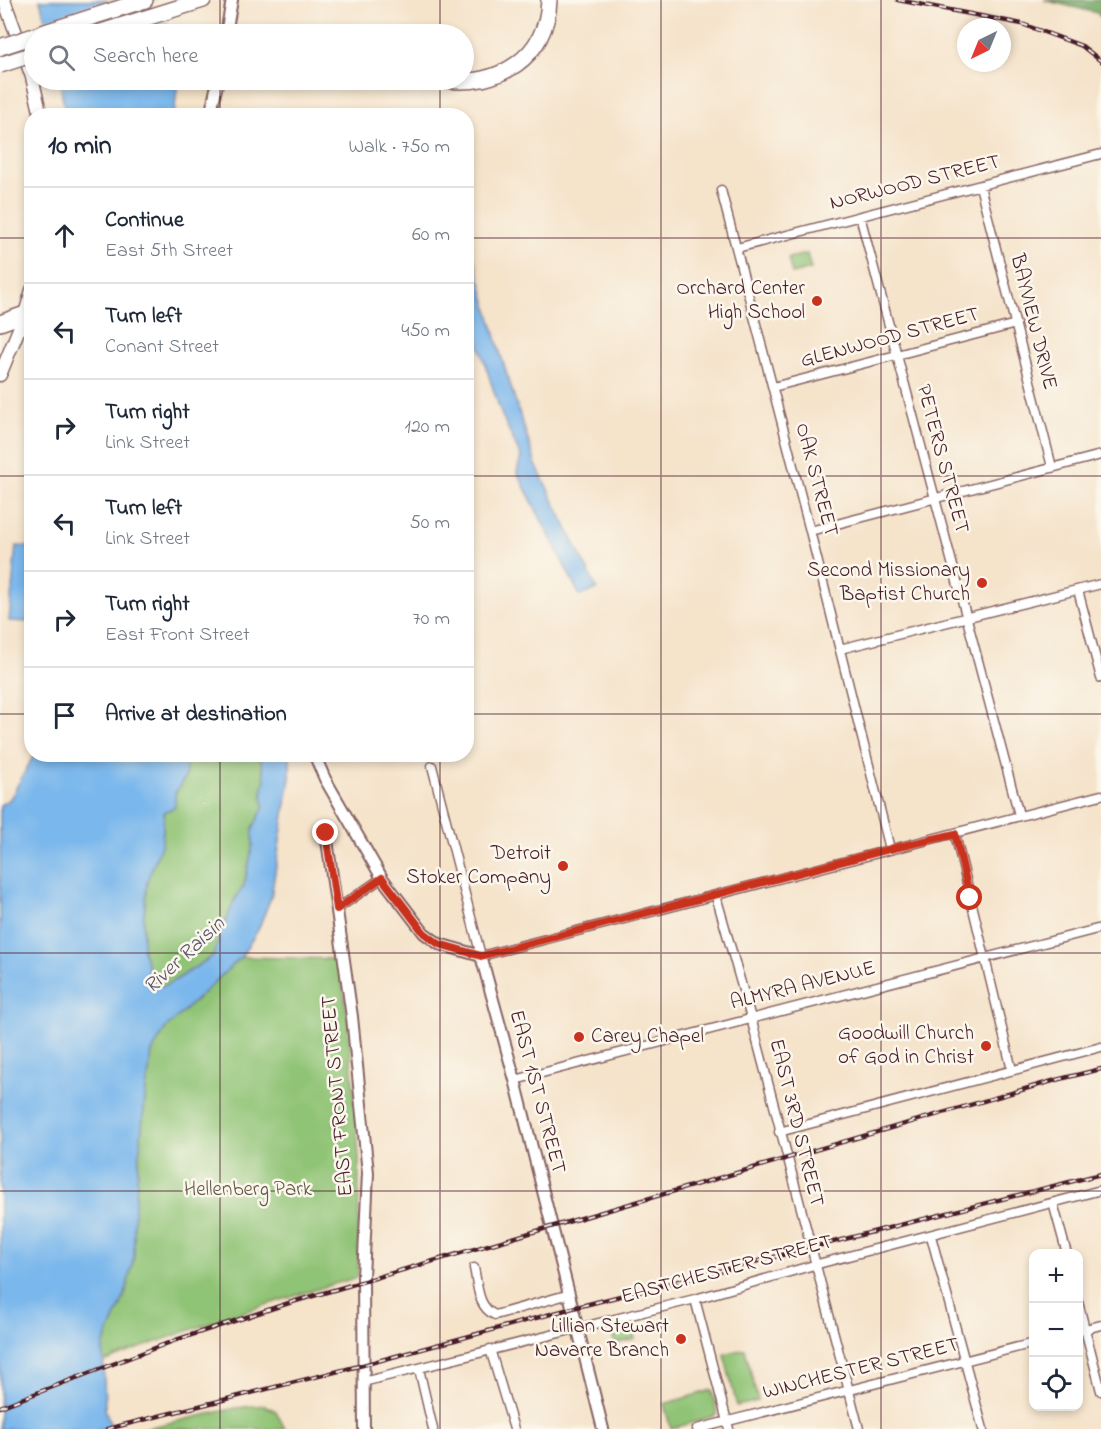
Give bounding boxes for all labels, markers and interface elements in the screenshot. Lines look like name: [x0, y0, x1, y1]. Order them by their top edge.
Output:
north arrow: [957, 18, 1011, 72]
search box: [24, 24, 474, 90]
icon: search: [45, 41, 78, 74]
text: Search here: [93, 41, 198, 73]
text: 10 min: [48, 128, 112, 166]
text: Walk · 750 m: [348, 133, 450, 162]
street label: NORWOOD STREET: [827, 147, 1003, 219]
text: Continue: [105, 205, 184, 237]
icon: ahead: [48, 219, 81, 252]
text: 60 m: [412, 221, 450, 250]
text: East 5th Street: [105, 237, 233, 266]
street label: BAYVIEW DRIVE: [1001, 250, 1064, 393]
place label: Orchard Center High School: [676, 274, 805, 330]
marker: Orchard Center High School: [810, 294, 824, 308]
street label: GLENWOOD STREET: [797, 300, 983, 376]
text: Turn left: [105, 301, 182, 333]
icon: left: [48, 315, 81, 348]
text: 450 m: [401, 317, 450, 346]
text: Conant Street: [105, 333, 219, 362]
street label: PETERS STREET: [908, 381, 976, 537]
text: Turn right: [105, 397, 190, 429]
icon: right: [48, 411, 81, 444]
text: 120 m: [405, 413, 450, 442]
street label: OAK STREET: [786, 420, 846, 540]
text: Link Street: [105, 429, 190, 458]
text: Turn left: [105, 493, 182, 525]
icon: left: [48, 507, 81, 540]
text: 50 m: [409, 509, 450, 538]
text: Link Street: [105, 525, 190, 554]
place label: Second Missionary Baptist Church: [807, 556, 970, 610]
marker: Second Missionary Baptist Church: [975, 576, 989, 590]
text: Turn right: [105, 589, 190, 621]
icon: right: [48, 603, 81, 636]
text: 70 m: [413, 605, 450, 634]
text: East Front Street: [105, 621, 250, 650]
icon: arrive: [48, 699, 81, 732]
text: Arrive at destination: [105, 699, 287, 731]
route end: [312, 819, 338, 845]
place label: Detroit Stoker Company: [406, 839, 551, 895]
marker: Detroit Stoker Company: [556, 859, 570, 873]
route start: [956, 884, 982, 910]
water label: River Raisin: [137, 909, 234, 1002]
street label: ALMYRA AVENUE: [727, 953, 879, 1019]
street label: EAST FRONT STREET: [314, 994, 362, 1198]
street label: EAST 1ST STREET: [501, 1007, 573, 1177]
place label: Goodwill Church of God in Christ: [838, 1019, 974, 1073]
place label: Carey Chapel: [591, 1022, 704, 1054]
marker: Carey Chapel: [572, 1030, 586, 1044]
street label: EAST 3RD STREET: [761, 1036, 831, 1210]
marker: Goodwill Church of God in Christ: [979, 1039, 993, 1053]
park label: Hellenberg Park: [184, 1175, 313, 1207]
street label: EASTCHESTER STREET: [618, 1227, 836, 1313]
map controls: [1029, 1249, 1083, 1411]
button: +: [1029, 1249, 1083, 1303]
button: −: [1029, 1303, 1083, 1357]
place label: Lillian Stewart Navarre Branch: [535, 1312, 669, 1366]
street label: WINCHESTER STREET: [760, 1330, 962, 1408]
marker: Lillian Stewart Navarre Branch: [674, 1332, 688, 1346]
button: locate: [1029, 1357, 1083, 1411]

